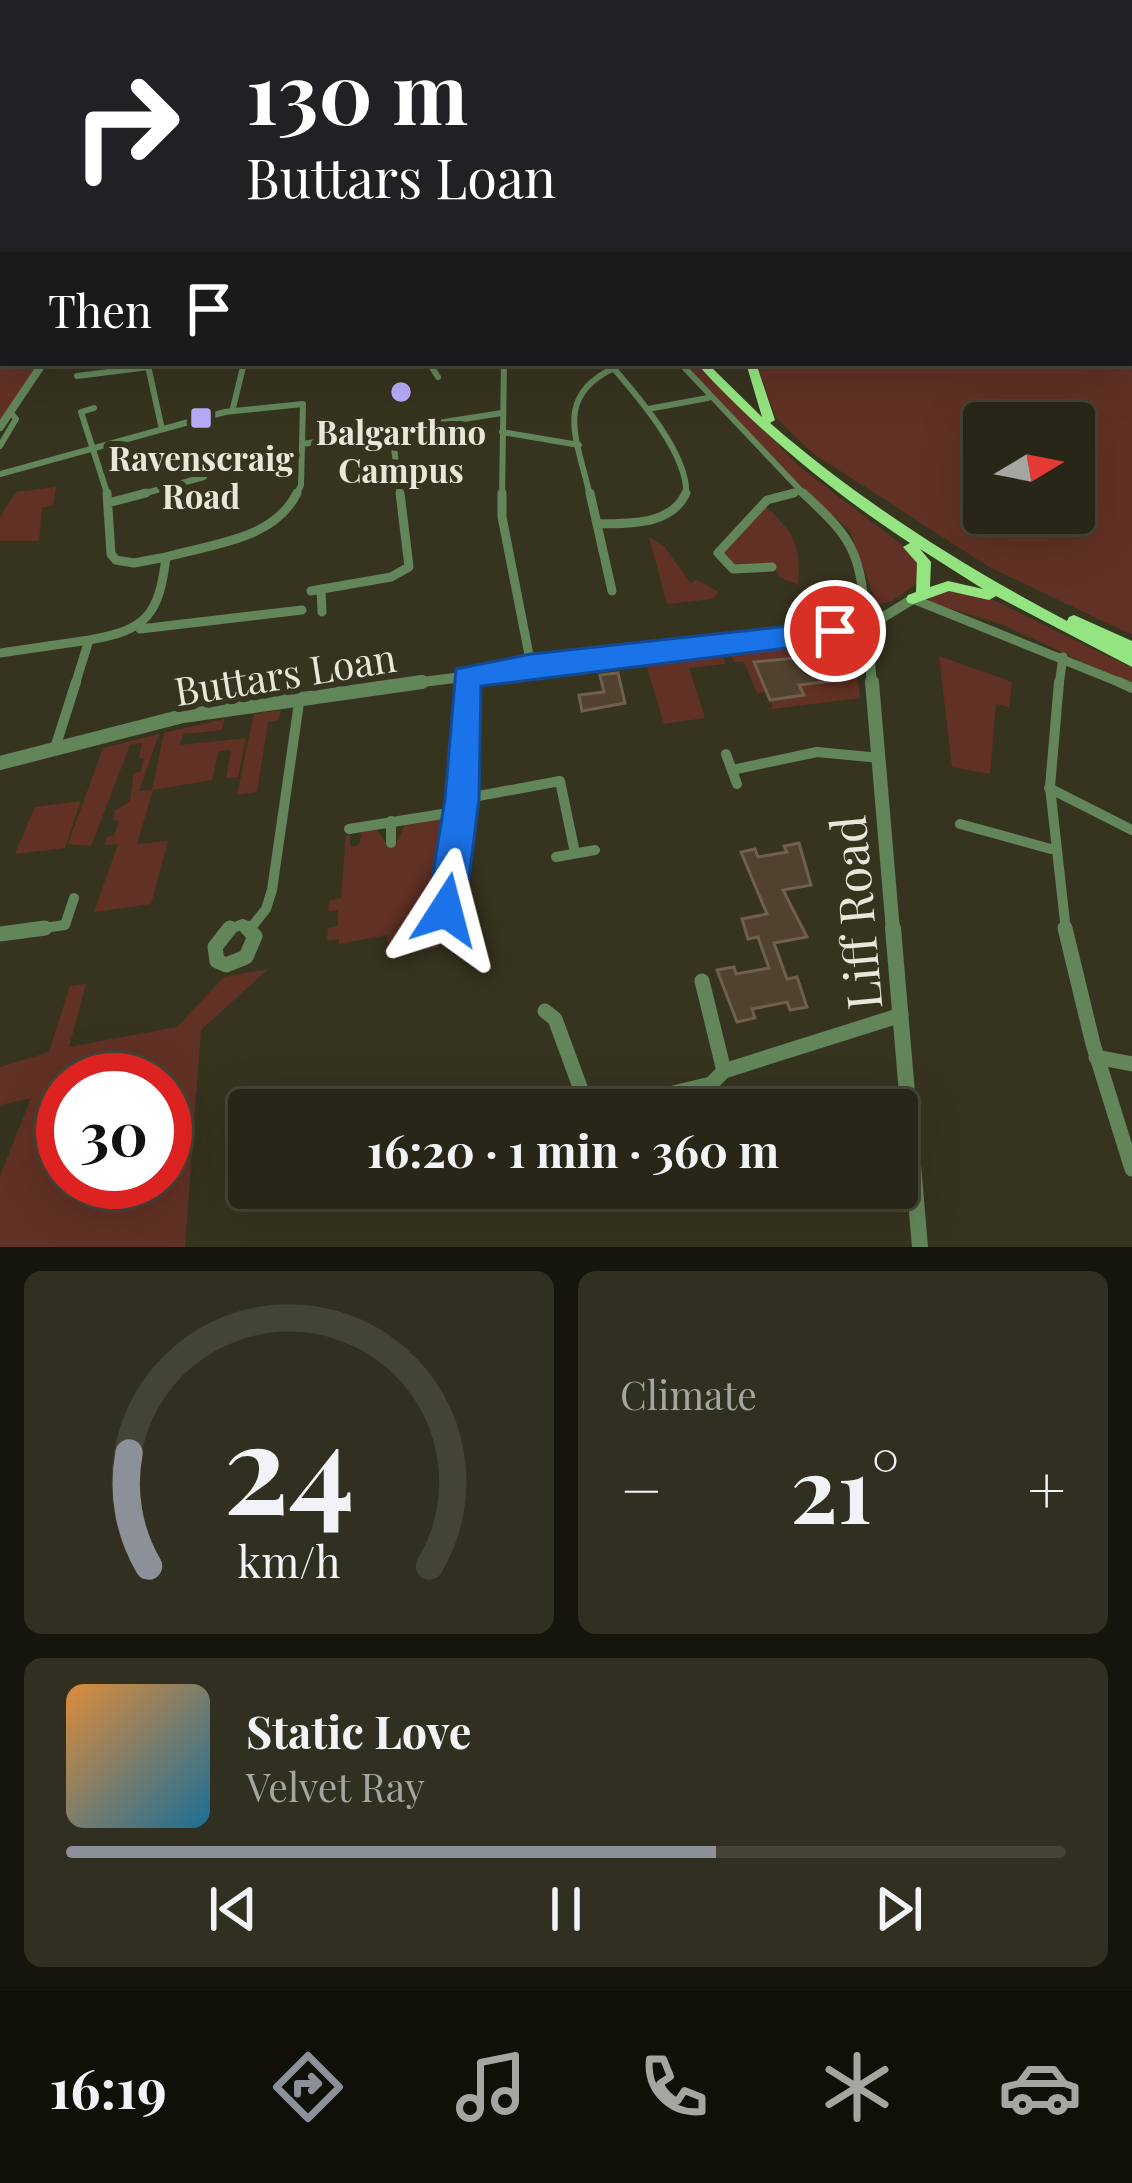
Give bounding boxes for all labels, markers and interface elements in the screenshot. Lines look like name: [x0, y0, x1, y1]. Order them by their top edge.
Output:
text: 130 m: [246, 34, 468, 146]
icon: right: [48, 48, 204, 204]
text: Buttars Loan: [246, 141, 556, 213]
icon: arrive: [176, 276, 242, 342]
text: Then: [48, 279, 152, 339]
marker: Balgarthno Campus: [388, 379, 414, 405]
north arrow: [963, 402, 1095, 534]
map controls: [963, 402, 1095, 534]
marker: Ravenscraig Road: [188, 405, 214, 431]
place label: Balgarthno Campus: [316, 409, 486, 491]
place label: Ravenscraig Road: [108, 435, 294, 517]
pin: [784, 580, 886, 682]
icon: arrive: [802, 598, 868, 664]
street label: Buttars Loan: [170, 630, 400, 716]
street label: Liff Road: [814, 813, 894, 1013]
position arrow: [383, 847, 509, 973]
speed limit sign: 30: [36, 1053, 192, 1209]
text: 16:20 · 1 min · 360 m: [367, 1119, 779, 1179]
text: Climate: [620, 1368, 757, 1420]
text: 24: [223, 1380, 355, 1546]
text: 21°: [790, 1427, 899, 1547]
text: −: [620, 1444, 663, 1532]
text: +: [1027, 1444, 1066, 1532]
text: km/h: [238, 1531, 340, 1588]
text: Static Love: [246, 1700, 471, 1760]
text: Velvet Ray: [246, 1760, 425, 1812]
icon: previous: [200, 1876, 266, 1942]
icon: pause: [533, 1876, 599, 1942]
icon: next: [866, 1876, 932, 1942]
icon: directions: [266, 2045, 350, 2129]
icon: music: [449, 2045, 533, 2129]
icon: phone: [632, 2045, 716, 2129]
icon: climate: [815, 2045, 899, 2129]
icon: car: [998, 2045, 1082, 2129]
text: 16:19: [50, 2051, 167, 2123]

